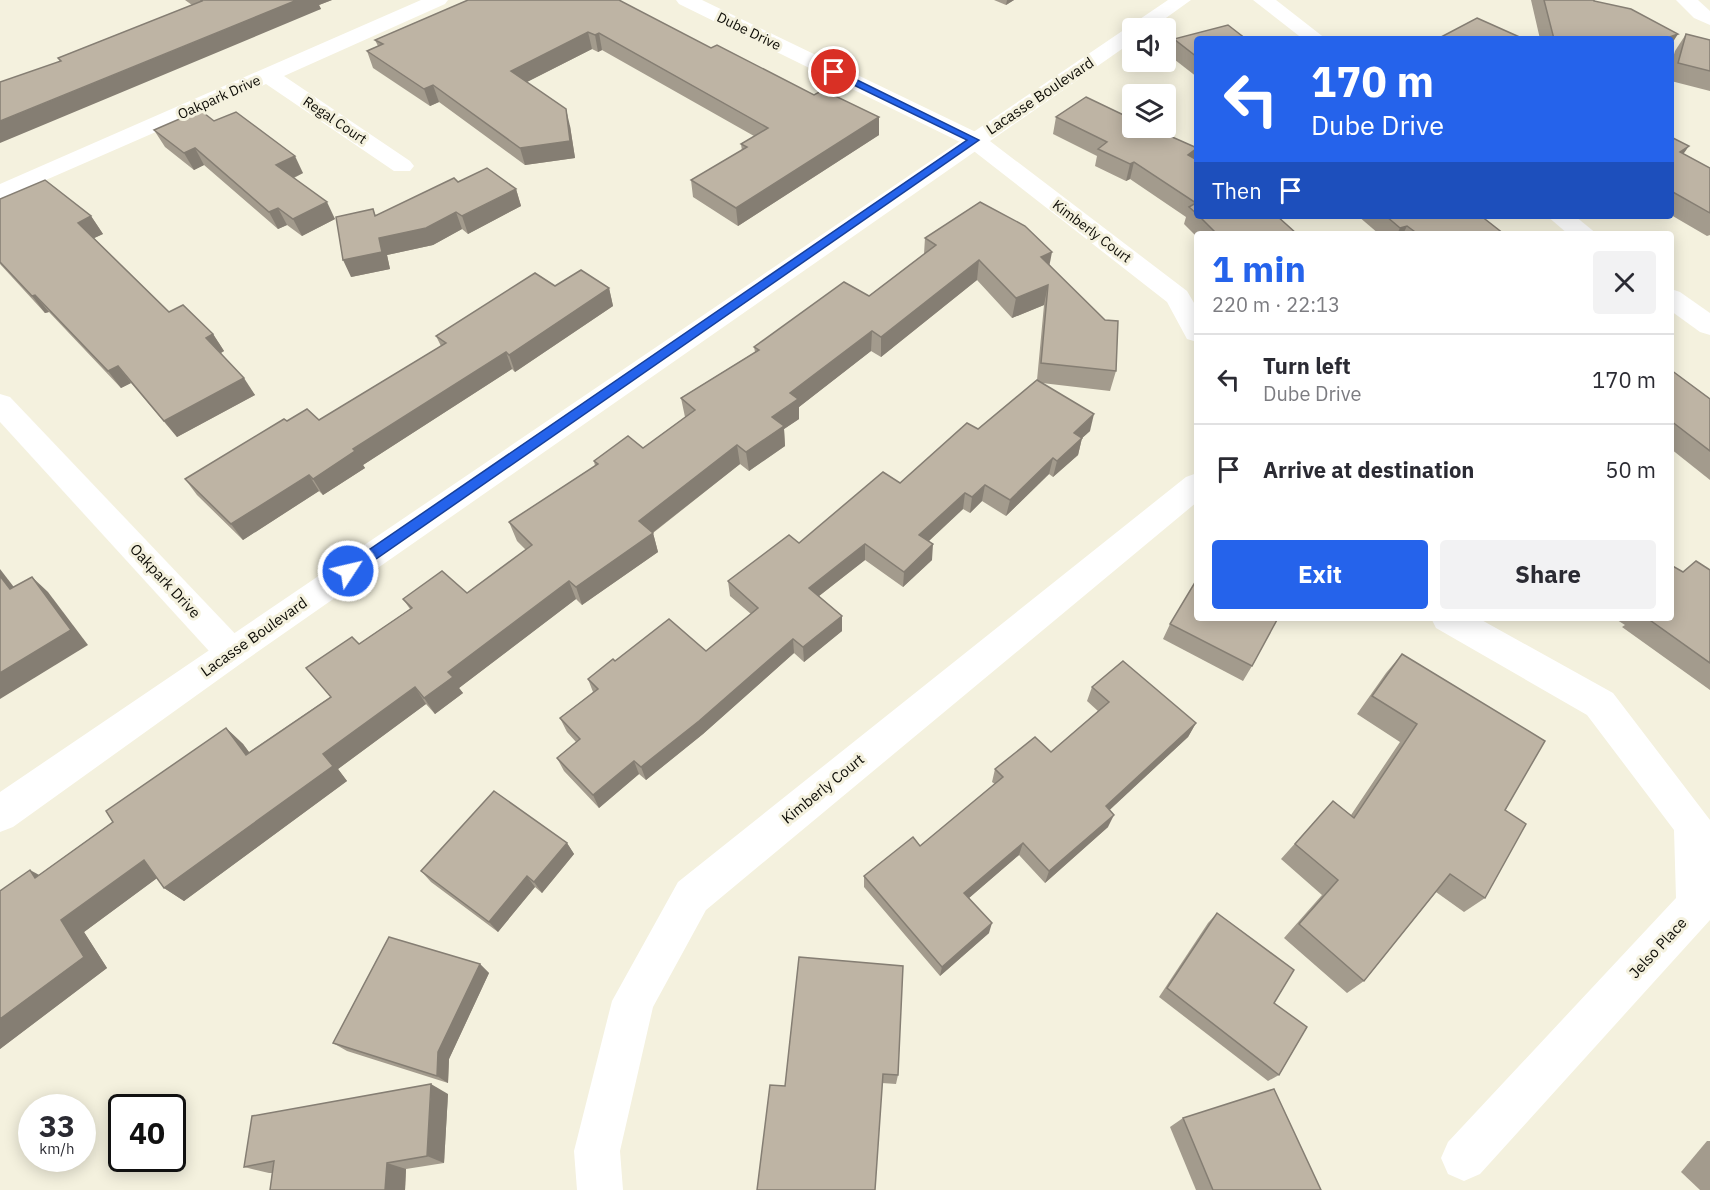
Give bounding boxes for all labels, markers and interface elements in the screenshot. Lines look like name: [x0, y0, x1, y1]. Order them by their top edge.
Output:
street label: Dube Drive: [714, 8, 784, 54]
map controls: [1122, 18, 1176, 138]
button: sound: [1122, 18, 1176, 72]
pin: [808, 46, 859, 97]
street label: Lacasse Boulevard: [982, 53, 1097, 139]
text: 170 m: [1311, 54, 1434, 109]
icon: arrive: [817, 55, 850, 88]
icon: left: [1212, 60, 1290, 138]
street label: Oakpark Drive: [175, 71, 263, 123]
button: layers: [1122, 84, 1176, 138]
street label: Regal Court: [300, 92, 370, 148]
text: Dube Drive: [1311, 107, 1444, 142]
icon: arrive: [1274, 174, 1307, 207]
text: Then: [1212, 176, 1262, 205]
street label: Kimberly Court: [1049, 195, 1135, 267]
text: 1 min: [1212, 245, 1306, 292]
button: close: [1593, 251, 1656, 314]
text: 220 m · 22:13: [1212, 291, 1340, 318]
text: Turn left: [1263, 351, 1351, 380]
icon: left: [1212, 363, 1245, 396]
text: 170 m: [1592, 365, 1656, 394]
text: Dube Drive: [1263, 380, 1362, 407]
icon: arrive: [1212, 453, 1245, 486]
text: Arrive at destination: [1263, 455, 1474, 484]
text: 50 m: [1605, 455, 1656, 484]
street label: Oakpark Drive: [126, 539, 205, 622]
position arrow: [316, 539, 380, 603]
button: Exit: [1212, 540, 1428, 609]
button: Share: [1440, 540, 1656, 609]
street label: Lacasse Boulevard: [197, 593, 311, 680]
street label: Kimberly Court: [778, 750, 868, 828]
street label: Jelso Place: [1625, 913, 1691, 982]
speed limit sign: 40: [108, 1094, 186, 1172]
text: 33: [39, 1106, 75, 1145]
text: km/h: [39, 1139, 75, 1158]

